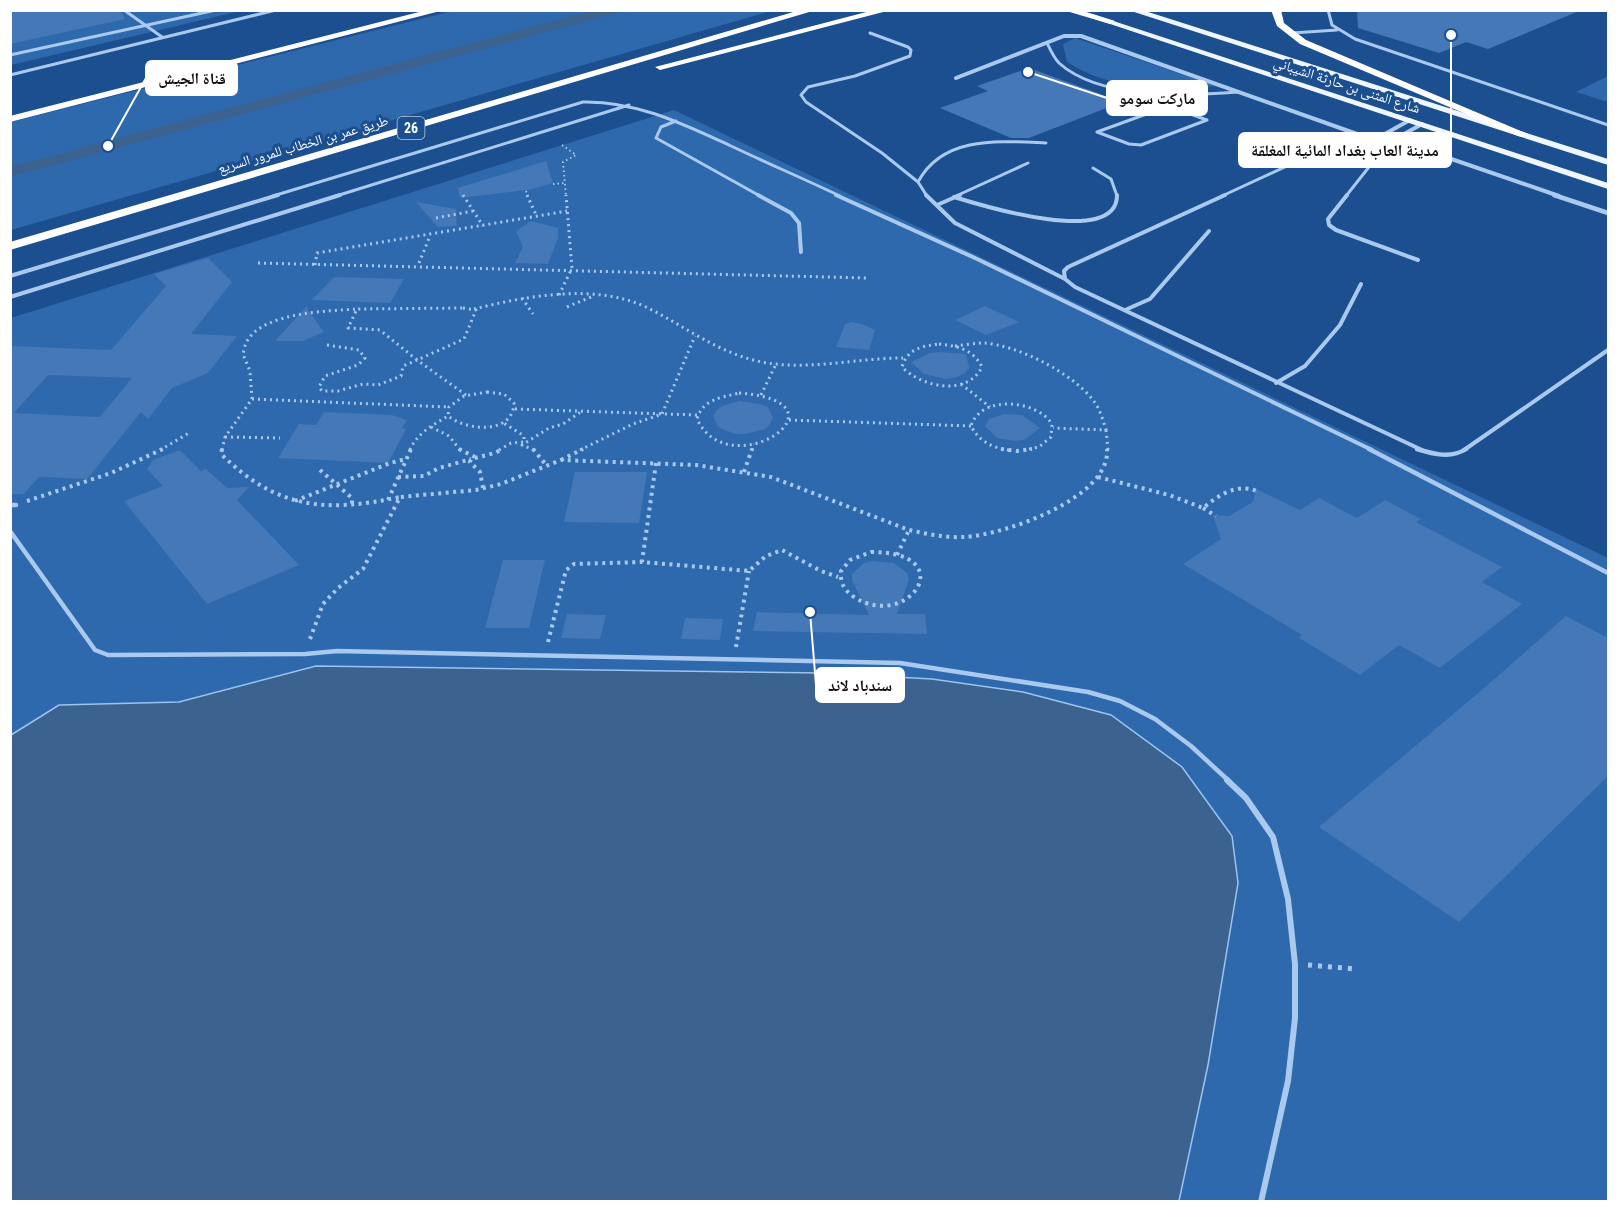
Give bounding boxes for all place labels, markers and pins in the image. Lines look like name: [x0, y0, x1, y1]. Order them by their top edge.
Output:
callout: قناة الجيش: [146, 61, 237, 95]
callout: ماركت سومو: [1107, 81, 1207, 115]
callout: مدينة العاب بغداد المائية المغلقة: [1239, 133, 1451, 167]
callout: سندباد لاند: [816, 668, 904, 702]

